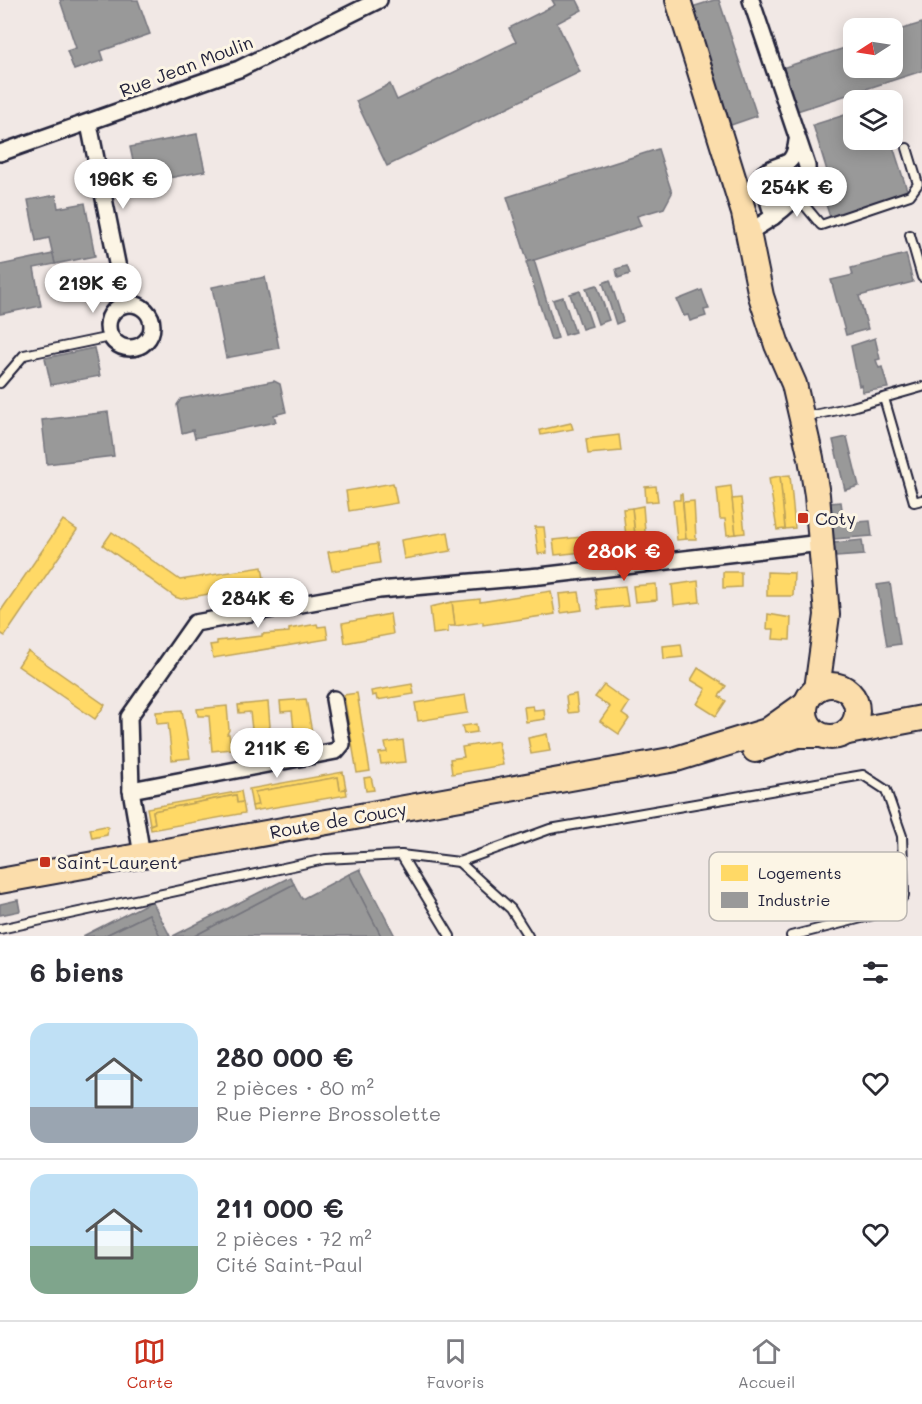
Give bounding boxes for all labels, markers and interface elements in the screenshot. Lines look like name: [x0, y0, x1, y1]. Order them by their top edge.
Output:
north arrow: [843, 18, 903, 78]
map controls: [843, 18, 903, 150]
street label: Rue Jean Moulin: [116, 30, 256, 102]
button: layers: [843, 90, 903, 150]
pin: 196K €: [74, 159, 172, 210]
text: 196K €: [88, 165, 158, 191]
pin: 254K €: [748, 167, 846, 218]
text: 254K €: [761, 173, 833, 199]
pin: 219K €: [44, 263, 142, 314]
text: 219K €: [59, 269, 127, 295]
place label: Coty: [815, 506, 856, 530]
marker: Coty: [796, 511, 810, 525]
pin: 280K €: [575, 531, 673, 582]
text: 280K €: [587, 537, 661, 563]
pin: 284K €: [209, 578, 307, 629]
text: 284K €: [222, 584, 294, 610]
pin: 211K €: [228, 728, 326, 779]
text: 211K €: [244, 734, 310, 760]
street label: Route de Coucy: [268, 796, 408, 844]
place label: Saint-Laurent: [57, 850, 178, 874]
legend: [709, 852, 907, 921]
marker: Saint-Laurent: [38, 855, 52, 869]
text: Logements: [758, 862, 841, 883]
text: Industrie: [758, 889, 830, 910]
text: 6 biens: [30, 955, 124, 989]
icon: filters: [859, 956, 892, 989]
text: 280 000 €: [216, 1040, 353, 1074]
icon: home: [78, 1047, 150, 1119]
icon: heart: [859, 1067, 892, 1100]
text: 2 pièces · 80 m²: [216, 1074, 374, 1100]
text: Rue Pierre Brossolette: [216, 1100, 441, 1126]
text: 211 000 €: [216, 1191, 344, 1225]
icon: home: [78, 1198, 150, 1270]
icon: heart: [859, 1218, 892, 1251]
text: 2 pièces · 72 m²: [216, 1225, 372, 1251]
text: Cité Saint-Paul: [216, 1251, 363, 1277]
tab: Carte: [127, 1335, 173, 1392]
tab: Favoris: [427, 1335, 484, 1392]
tab: Accueil: [738, 1335, 795, 1392]

